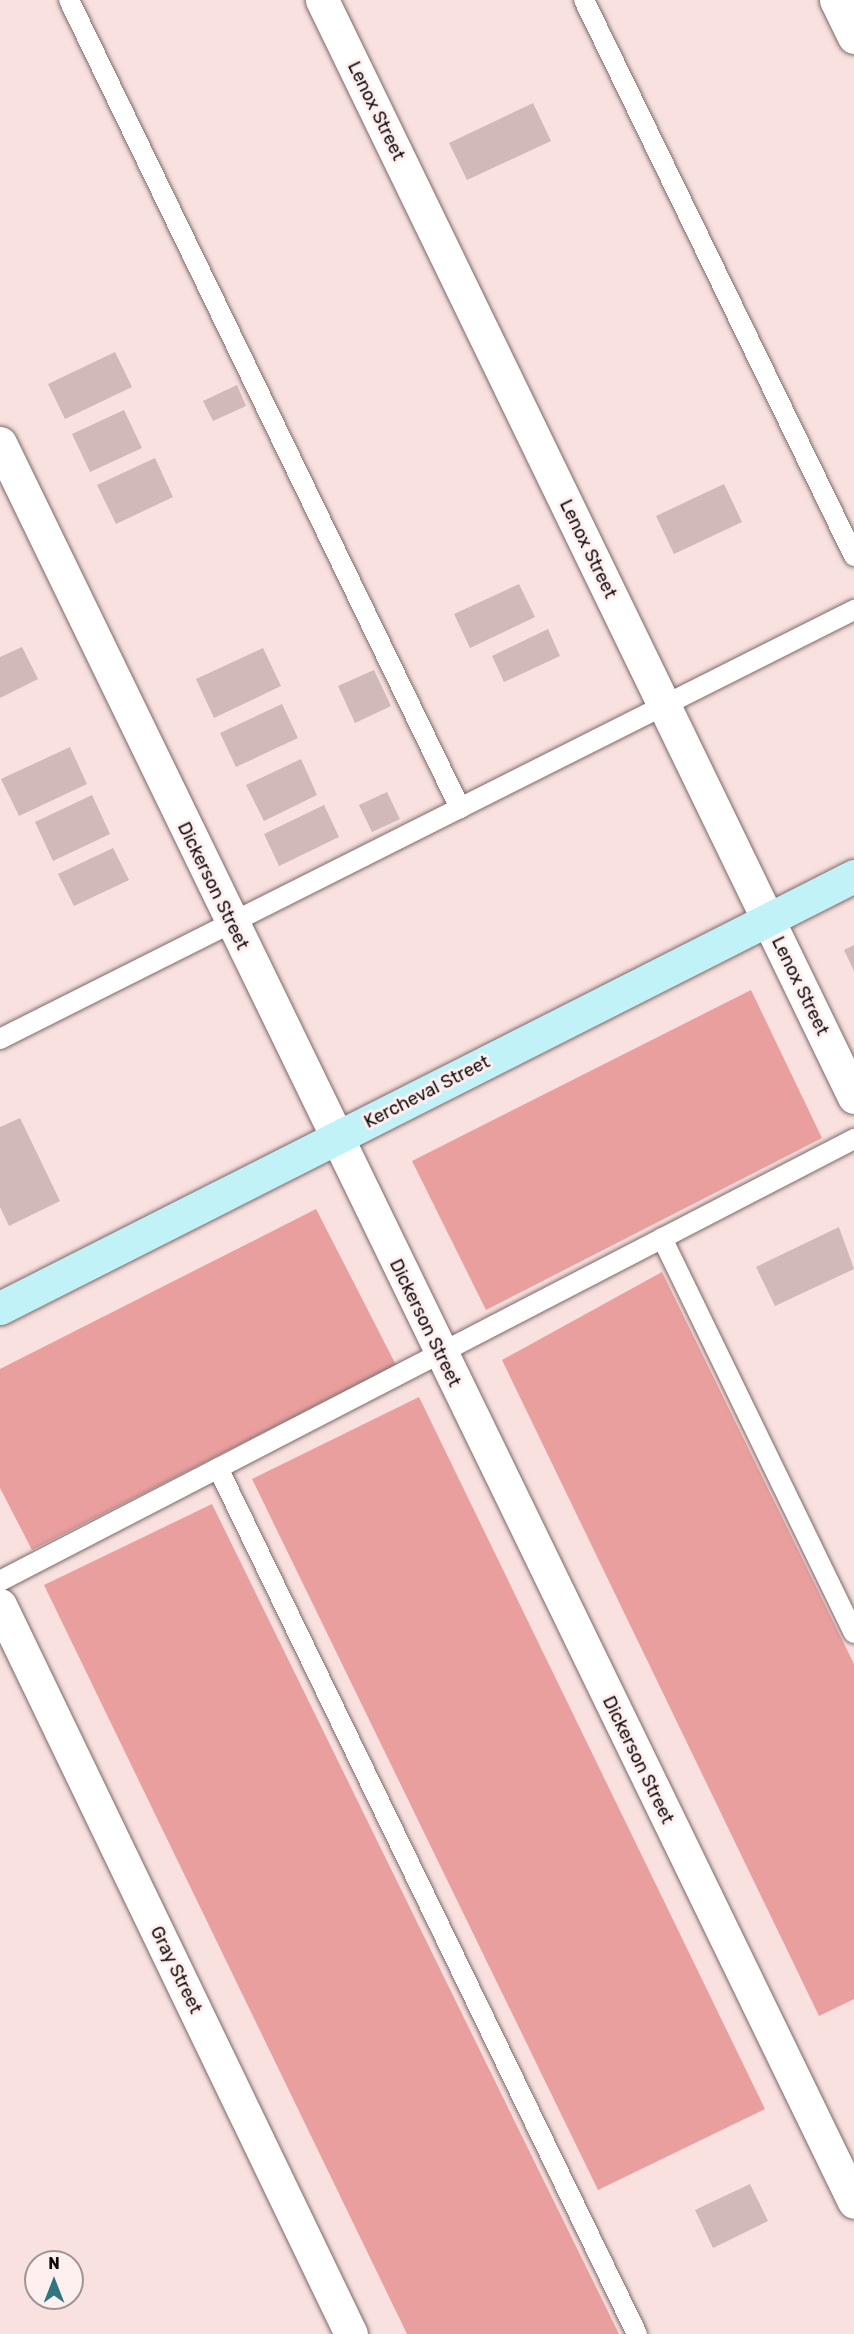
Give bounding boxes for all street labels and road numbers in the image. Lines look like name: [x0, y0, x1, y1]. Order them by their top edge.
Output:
street label: Lenox Street: [343, 58, 409, 164]
street label: Lenox Street: [555, 496, 621, 602]
street label: Dickerson Street: [173, 819, 253, 953]
street label: Lenox Street: [767, 933, 833, 1039]
street label: Kercheval Street: [361, 1051, 493, 1133]
street label: Dickerson Street: [385, 1256, 465, 1390]
street label: Dickerson Street: [598, 1693, 678, 1827]
street label: Gray Street: [145, 1923, 207, 2017]

